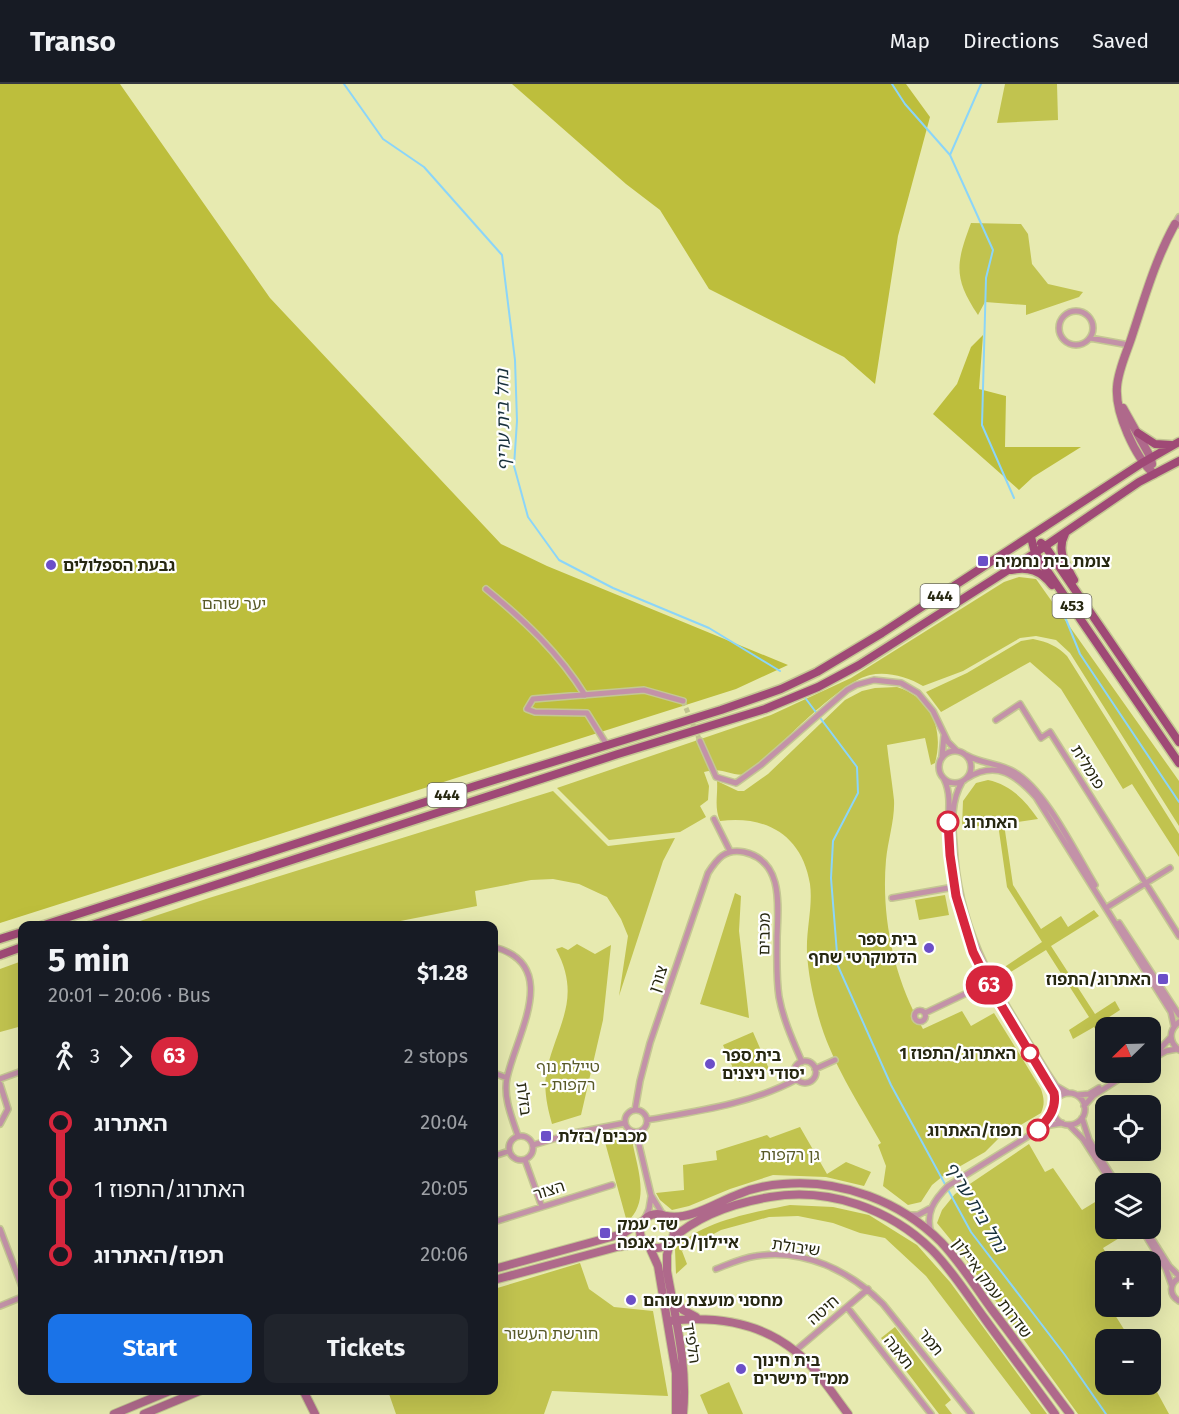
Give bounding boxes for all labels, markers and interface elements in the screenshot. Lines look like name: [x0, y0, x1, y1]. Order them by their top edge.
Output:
text: Transo: [30, 25, 116, 58]
text: Map: [890, 28, 930, 54]
text: Directions: [963, 28, 1059, 54]
text: Saved: [1092, 28, 1149, 54]
water label: נחל בית עריף: [491, 368, 515, 471]
place label: צומת בית נחמיה: [995, 552, 1111, 571]
marker: צומת בית נחמיה: [976, 554, 990, 568]
place label: גבעת הספלולים: [63, 556, 175, 575]
marker: גבעת הספלולים: [44, 558, 58, 572]
road number: 444: [920, 584, 960, 608]
park label: יער שוהם: [202, 594, 266, 613]
road number: 453: [1052, 594, 1092, 618]
street label: פומלית: [1067, 741, 1109, 793]
road number: 444: [428, 783, 466, 807]
marker: האתרוג: [937, 811, 959, 833]
place label: האתרוג: [964, 813, 1018, 832]
street label: מכבים: [754, 912, 774, 956]
place label: בית ספר הדמוקרטי שחף: [808, 930, 917, 967]
text: 5 min: [48, 940, 130, 980]
marker: בית ספר הדמוקרטי שחף: [922, 941, 936, 955]
text: $1.28: [417, 959, 468, 986]
street label: צורן: [645, 963, 671, 995]
line badge: 63: [962, 966, 1016, 1004]
place label: האתרוג/התפוז: [1046, 970, 1151, 989]
text: 63: [978, 972, 1000, 998]
marker: האתרוג/התפוז: [1156, 972, 1170, 986]
text: 20:01 – 20:06 · Bus: [48, 983, 210, 1007]
north arrow: [1095, 1017, 1161, 1083]
map controls: [1095, 1017, 1161, 1395]
icon: walk: [48, 1040, 81, 1073]
icon: forward: [109, 1040, 142, 1073]
text: 63: [163, 1043, 186, 1069]
text: 3: [90, 1044, 100, 1068]
text: 2 stops: [404, 1044, 468, 1068]
place label: האתרוג/התפוז 1: [900, 1044, 1016, 1063]
marker: האתרוג/התפוז 1: [1021, 1044, 1039, 1062]
place label: בית ספר יסודי ניצנים: [722, 1046, 805, 1083]
park label: טיילת נוף - רקפות: [536, 1057, 600, 1094]
marker: בית ספר יסודי ניצנים: [703, 1057, 717, 1071]
street label: בזלת: [512, 1081, 536, 1117]
button: locate: [1095, 1095, 1161, 1161]
text: האתרוג: [94, 1110, 168, 1137]
text: 20:04: [420, 1110, 468, 1134]
marker: תפוז/האתרוג: [1027, 1119, 1049, 1141]
place label: תפוז/האתרוג: [927, 1121, 1022, 1140]
place label: מכבים/בזלת: [558, 1127, 647, 1146]
marker: מכבים/בזלת: [539, 1129, 553, 1143]
park label: גן רקפות: [760, 1145, 820, 1164]
water label: נחל בית עריף: [940, 1158, 1012, 1257]
button: layers: [1095, 1173, 1161, 1239]
text: האתרוג/התפוז 1: [94, 1176, 245, 1203]
text: 20:05: [421, 1176, 468, 1200]
street label: הצור: [531, 1176, 567, 1204]
place label: שד. עמק איילון/כיכר אנפה: [617, 1215, 739, 1252]
marker: שד. עמק איילון/כיכר אנפה: [598, 1226, 612, 1240]
street label: שיבולת: [771, 1234, 821, 1260]
street label: שדרות עמק איילון: [948, 1234, 1036, 1342]
text: תפוז/האתרוג: [94, 1242, 224, 1269]
text: 20:06: [420, 1242, 468, 1266]
button: +: [1095, 1251, 1161, 1317]
place label: מחסני מועצת שוהם: [643, 1291, 783, 1310]
street label: חיטה: [803, 1291, 843, 1329]
marker: מחסני מועצת שוהם: [624, 1293, 638, 1307]
button: Start: [48, 1314, 252, 1383]
button: Tickets: [264, 1314, 468, 1383]
street label: הלפיד: [679, 1321, 705, 1365]
park label: חורשת העשור: [504, 1324, 598, 1343]
street label: תמר: [914, 1325, 948, 1359]
button: −: [1095, 1329, 1161, 1395]
street label: תאנה: [880, 1332, 918, 1372]
place label: בית חינוך ממ"ד מישרים: [753, 1351, 849, 1388]
marker: בית חינוך ממ"ד מישרים: [734, 1362, 748, 1376]

